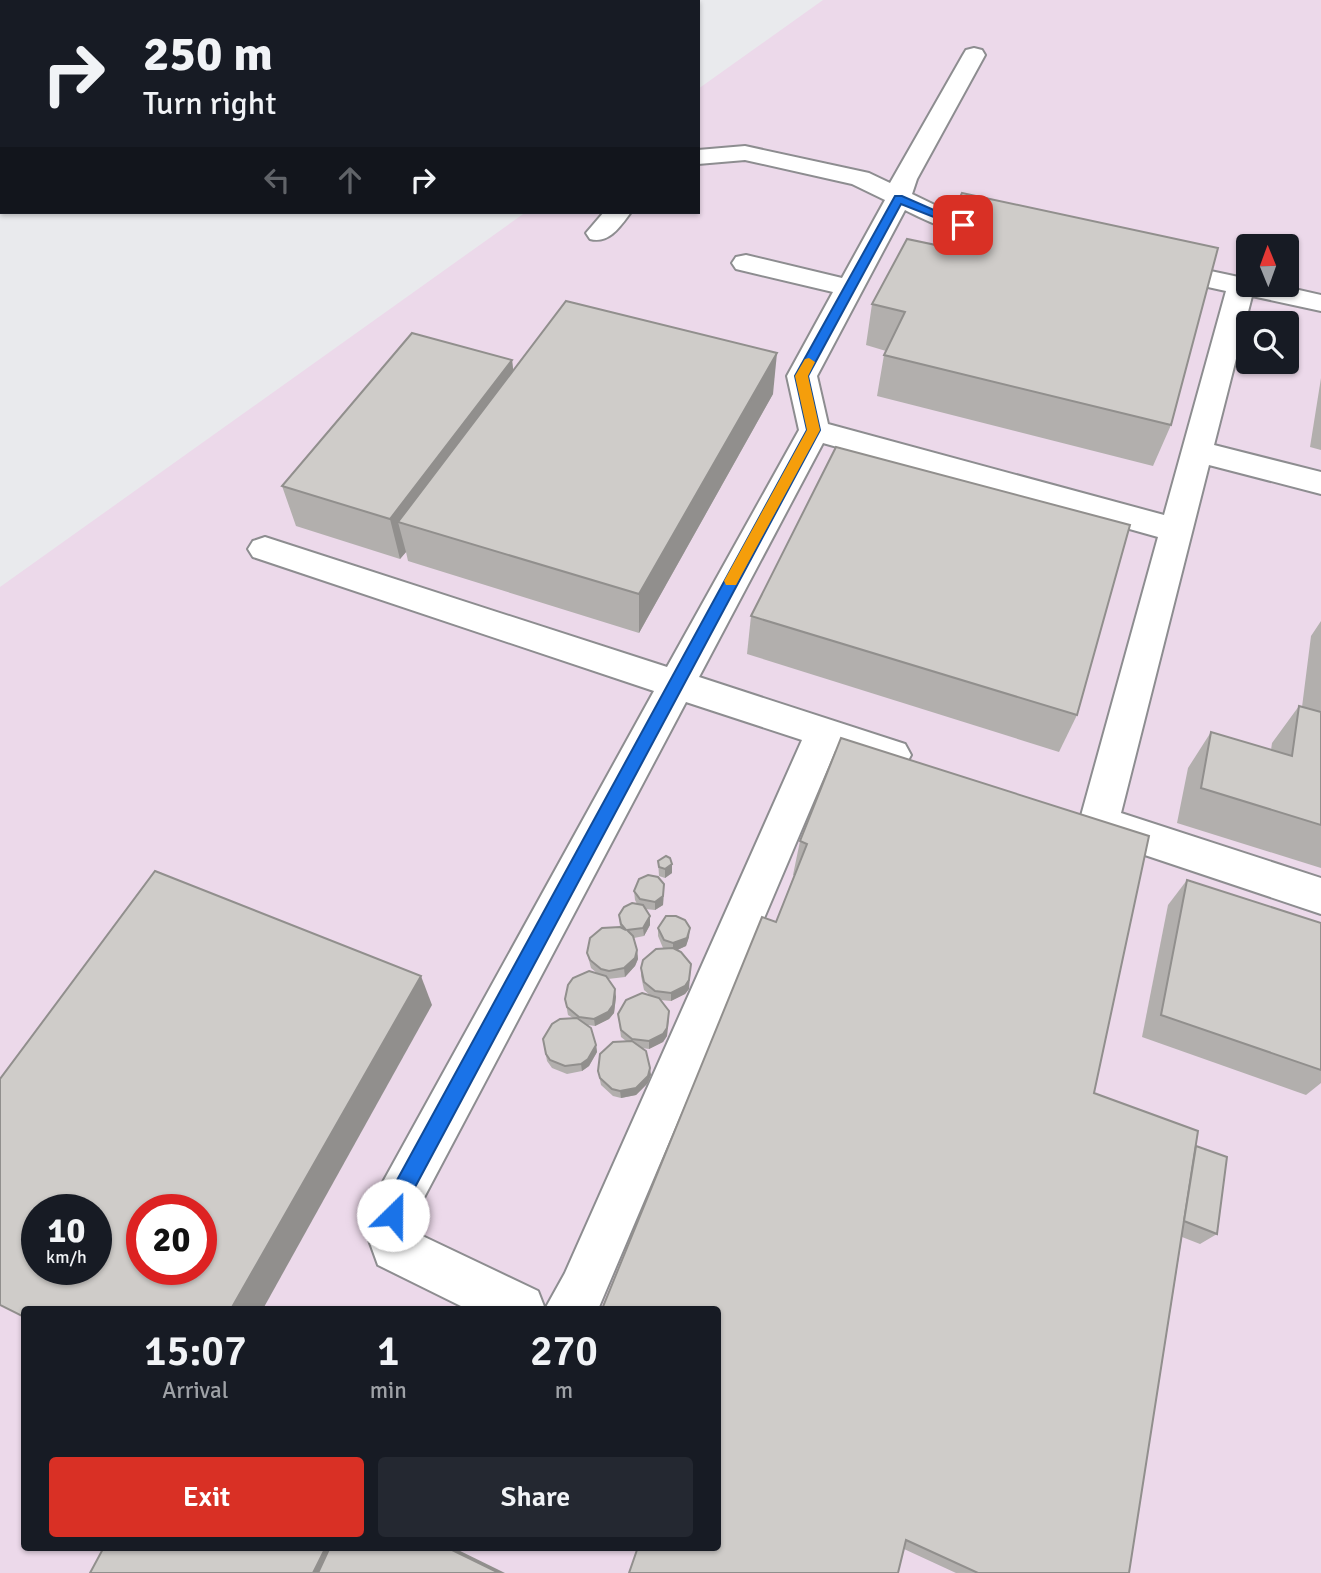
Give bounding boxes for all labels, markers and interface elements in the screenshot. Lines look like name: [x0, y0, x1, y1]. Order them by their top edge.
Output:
text: 250 m: [143, 24, 273, 84]
icon: right: [28, 28, 119, 119]
text: Turn right: [143, 84, 276, 123]
icon: left: [258, 161, 296, 199]
icon: ahead: [331, 161, 369, 199]
icon: right: [404, 161, 442, 199]
pin: [933, 195, 993, 255]
icon: arrive: [944, 206, 982, 244]
north arrow: [1236, 234, 1298, 298]
map controls: [1236, 234, 1299, 374]
button: search: [1236, 311, 1299, 374]
position arrow: [356, 1178, 430, 1252]
speed limit sign: 20: [126, 1194, 217, 1285]
text: 10: [48, 1209, 85, 1252]
text: km/h: [46, 1246, 87, 1268]
text: 15:07: [144, 1326, 247, 1377]
text: 1: [377, 1326, 400, 1377]
text: 270: [530, 1326, 598, 1377]
text: Arrival: [162, 1376, 228, 1405]
text: min: [370, 1376, 407, 1405]
text: m: [555, 1376, 573, 1405]
button: Exit: [49, 1457, 364, 1537]
button: Share: [378, 1457, 693, 1537]

